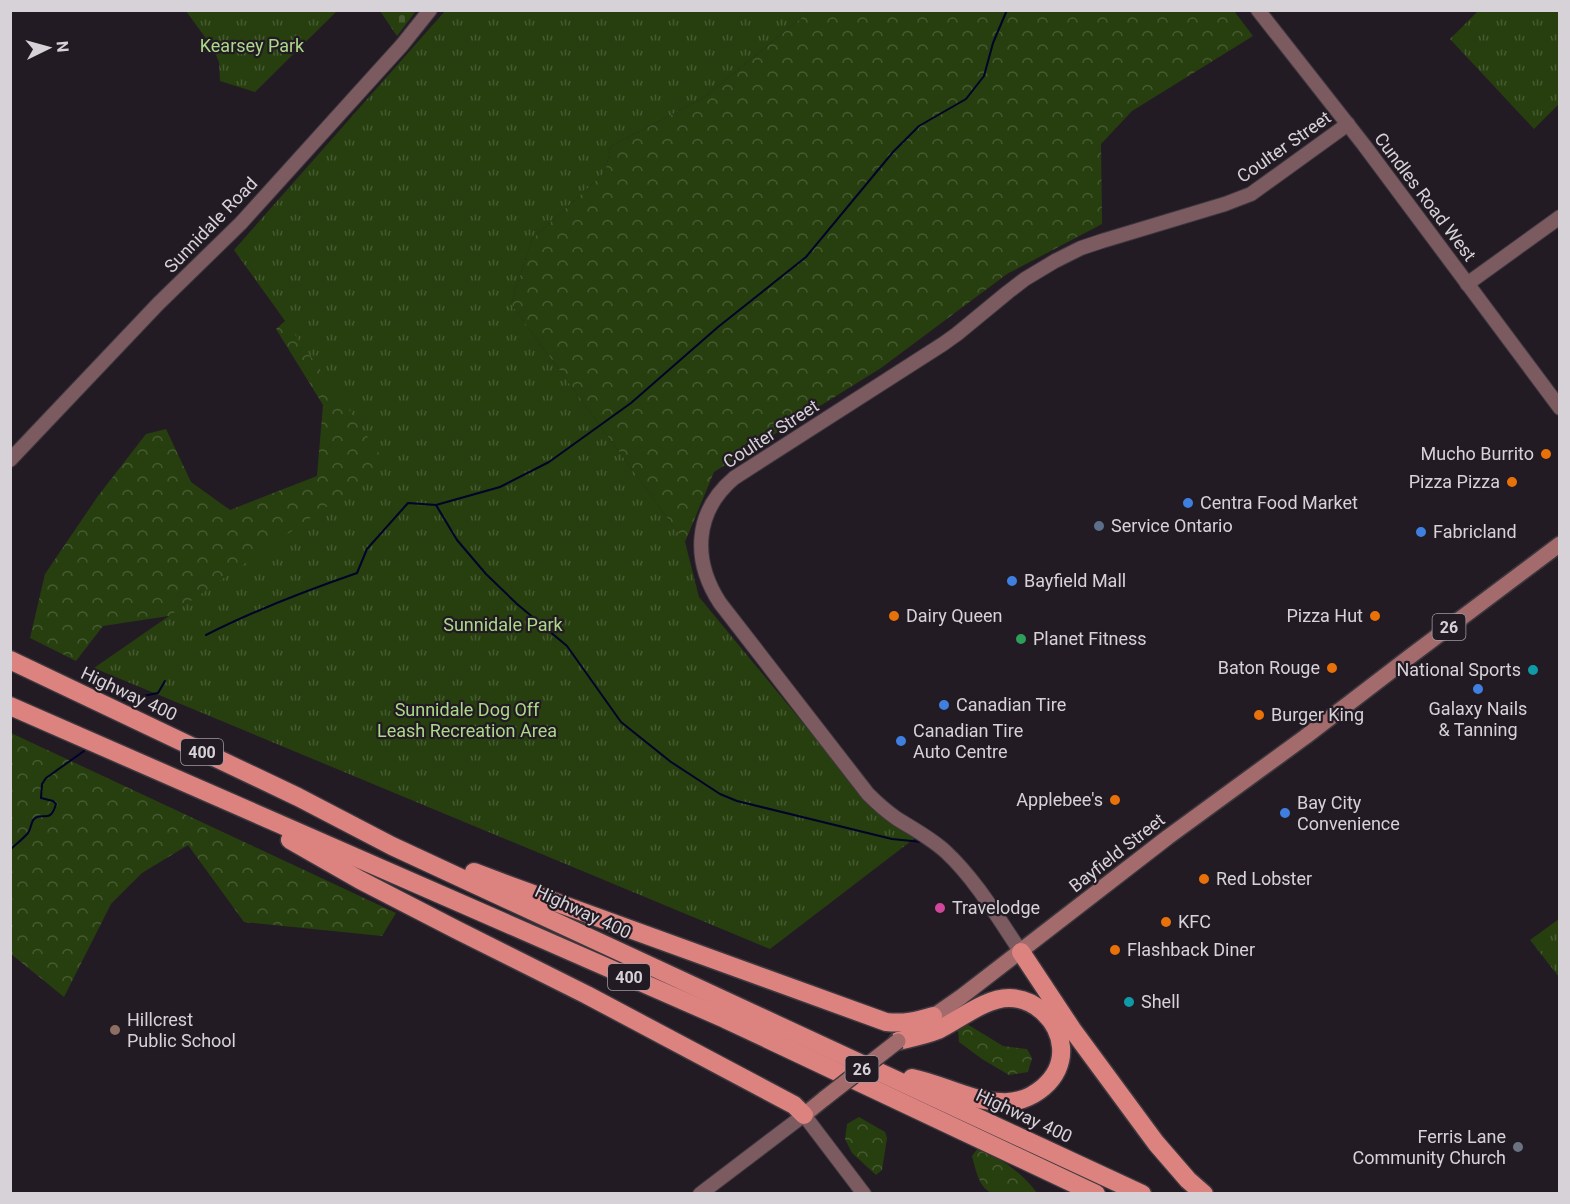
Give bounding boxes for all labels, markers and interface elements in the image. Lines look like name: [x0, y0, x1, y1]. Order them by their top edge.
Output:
north arrow: [18, 18, 78, 78]
park label: Kearsey Park: [200, 35, 305, 56]
text: N: [52, 40, 72, 53]
street label: Coulter Street: [1233, 106, 1335, 187]
street label: Cundles Road West: [1370, 128, 1481, 265]
street label: Sunnidale Road: [160, 173, 261, 277]
street label: Coulter Street: [719, 395, 823, 472]
place label: Mucho Burrito: [1421, 443, 1534, 464]
marker: Mucho Burrito: [1539, 447, 1553, 461]
place label: Pizza Pizza: [1409, 471, 1500, 492]
marker: Pizza Pizza: [1505, 475, 1519, 489]
place label: Centra Food Market: [1200, 492, 1358, 513]
marker: Centra Food Market: [1181, 496, 1195, 510]
place label: Service Ontario: [1111, 515, 1233, 536]
marker: Service Ontario: [1092, 519, 1106, 533]
place label: Fabricland: [1433, 521, 1517, 542]
marker: Fabricland: [1414, 525, 1428, 539]
place label: Bayfield Mall: [1024, 570, 1126, 591]
marker: Bayfield Mall: [1005, 574, 1019, 588]
place label: Dairy Queen: [906, 605, 1003, 626]
place label: Pizza Hut: [1287, 605, 1363, 626]
marker: Dairy Queen: [887, 609, 901, 623]
marker: Pizza Hut: [1368, 609, 1382, 623]
park label: Sunnidale Park: [443, 614, 564, 635]
road number: 26: [1432, 614, 1466, 640]
place label: Planet Fitness: [1033, 628, 1147, 649]
marker: Planet Fitness: [1014, 632, 1028, 646]
place label: Baton Rouge: [1218, 657, 1320, 678]
place label: National Sports: [1396, 659, 1521, 680]
marker: Baton Rouge: [1325, 661, 1339, 675]
street label: Highway 400: [78, 662, 181, 725]
marker: National Sports: [1526, 663, 1540, 677]
marker: Galaxy Nails & Tanning: [1471, 682, 1485, 696]
place label: Canadian Tire: [956, 694, 1066, 715]
marker: Canadian Tire: [937, 698, 951, 712]
place label: Galaxy Nails & Tanning: [1429, 698, 1527, 740]
park label: Sunnidale Dog Off Leash Recreation Area: [377, 699, 557, 741]
place label: Burger King: [1271, 704, 1364, 725]
marker: Burger King: [1252, 708, 1266, 722]
place label: Canadian Tire Auto Centre: [913, 720, 1023, 762]
marker: Canadian Tire Auto Centre: [894, 734, 908, 748]
road number: 400: [181, 739, 223, 765]
place label: Applebee's: [1016, 789, 1103, 810]
place label: Bay City Convenience: [1297, 792, 1400, 834]
marker: Applebee's: [1108, 793, 1122, 807]
marker: Bay City Convenience: [1278, 806, 1292, 820]
street label: Bayfield Street: [1065, 809, 1169, 896]
place label: Red Lobster: [1216, 868, 1312, 889]
marker: Red Lobster: [1197, 872, 1211, 886]
street label: Highway 400: [532, 880, 635, 943]
place label: Travelodge: [952, 897, 1040, 918]
marker: Travelodge: [933, 901, 947, 915]
place label: KFC: [1178, 911, 1211, 932]
marker: KFC: [1159, 915, 1173, 929]
place label: Flashback Diner: [1127, 939, 1255, 960]
marker: Flashback Diner: [1108, 943, 1122, 957]
road number: 400: [608, 964, 650, 990]
place label: Shell: [1141, 991, 1180, 1012]
marker: Shell: [1122, 995, 1136, 1009]
place label: Hillcrest Public School: [127, 1009, 236, 1051]
marker: Hillcrest Public School: [108, 1023, 122, 1037]
road number: 26: [846, 1056, 878, 1082]
street label: Highway 400: [973, 1084, 1076, 1147]
place label: Ferris Lane Community Church: [1353, 1126, 1506, 1168]
marker: Ferris Lane Community Church: [1511, 1140, 1525, 1154]

